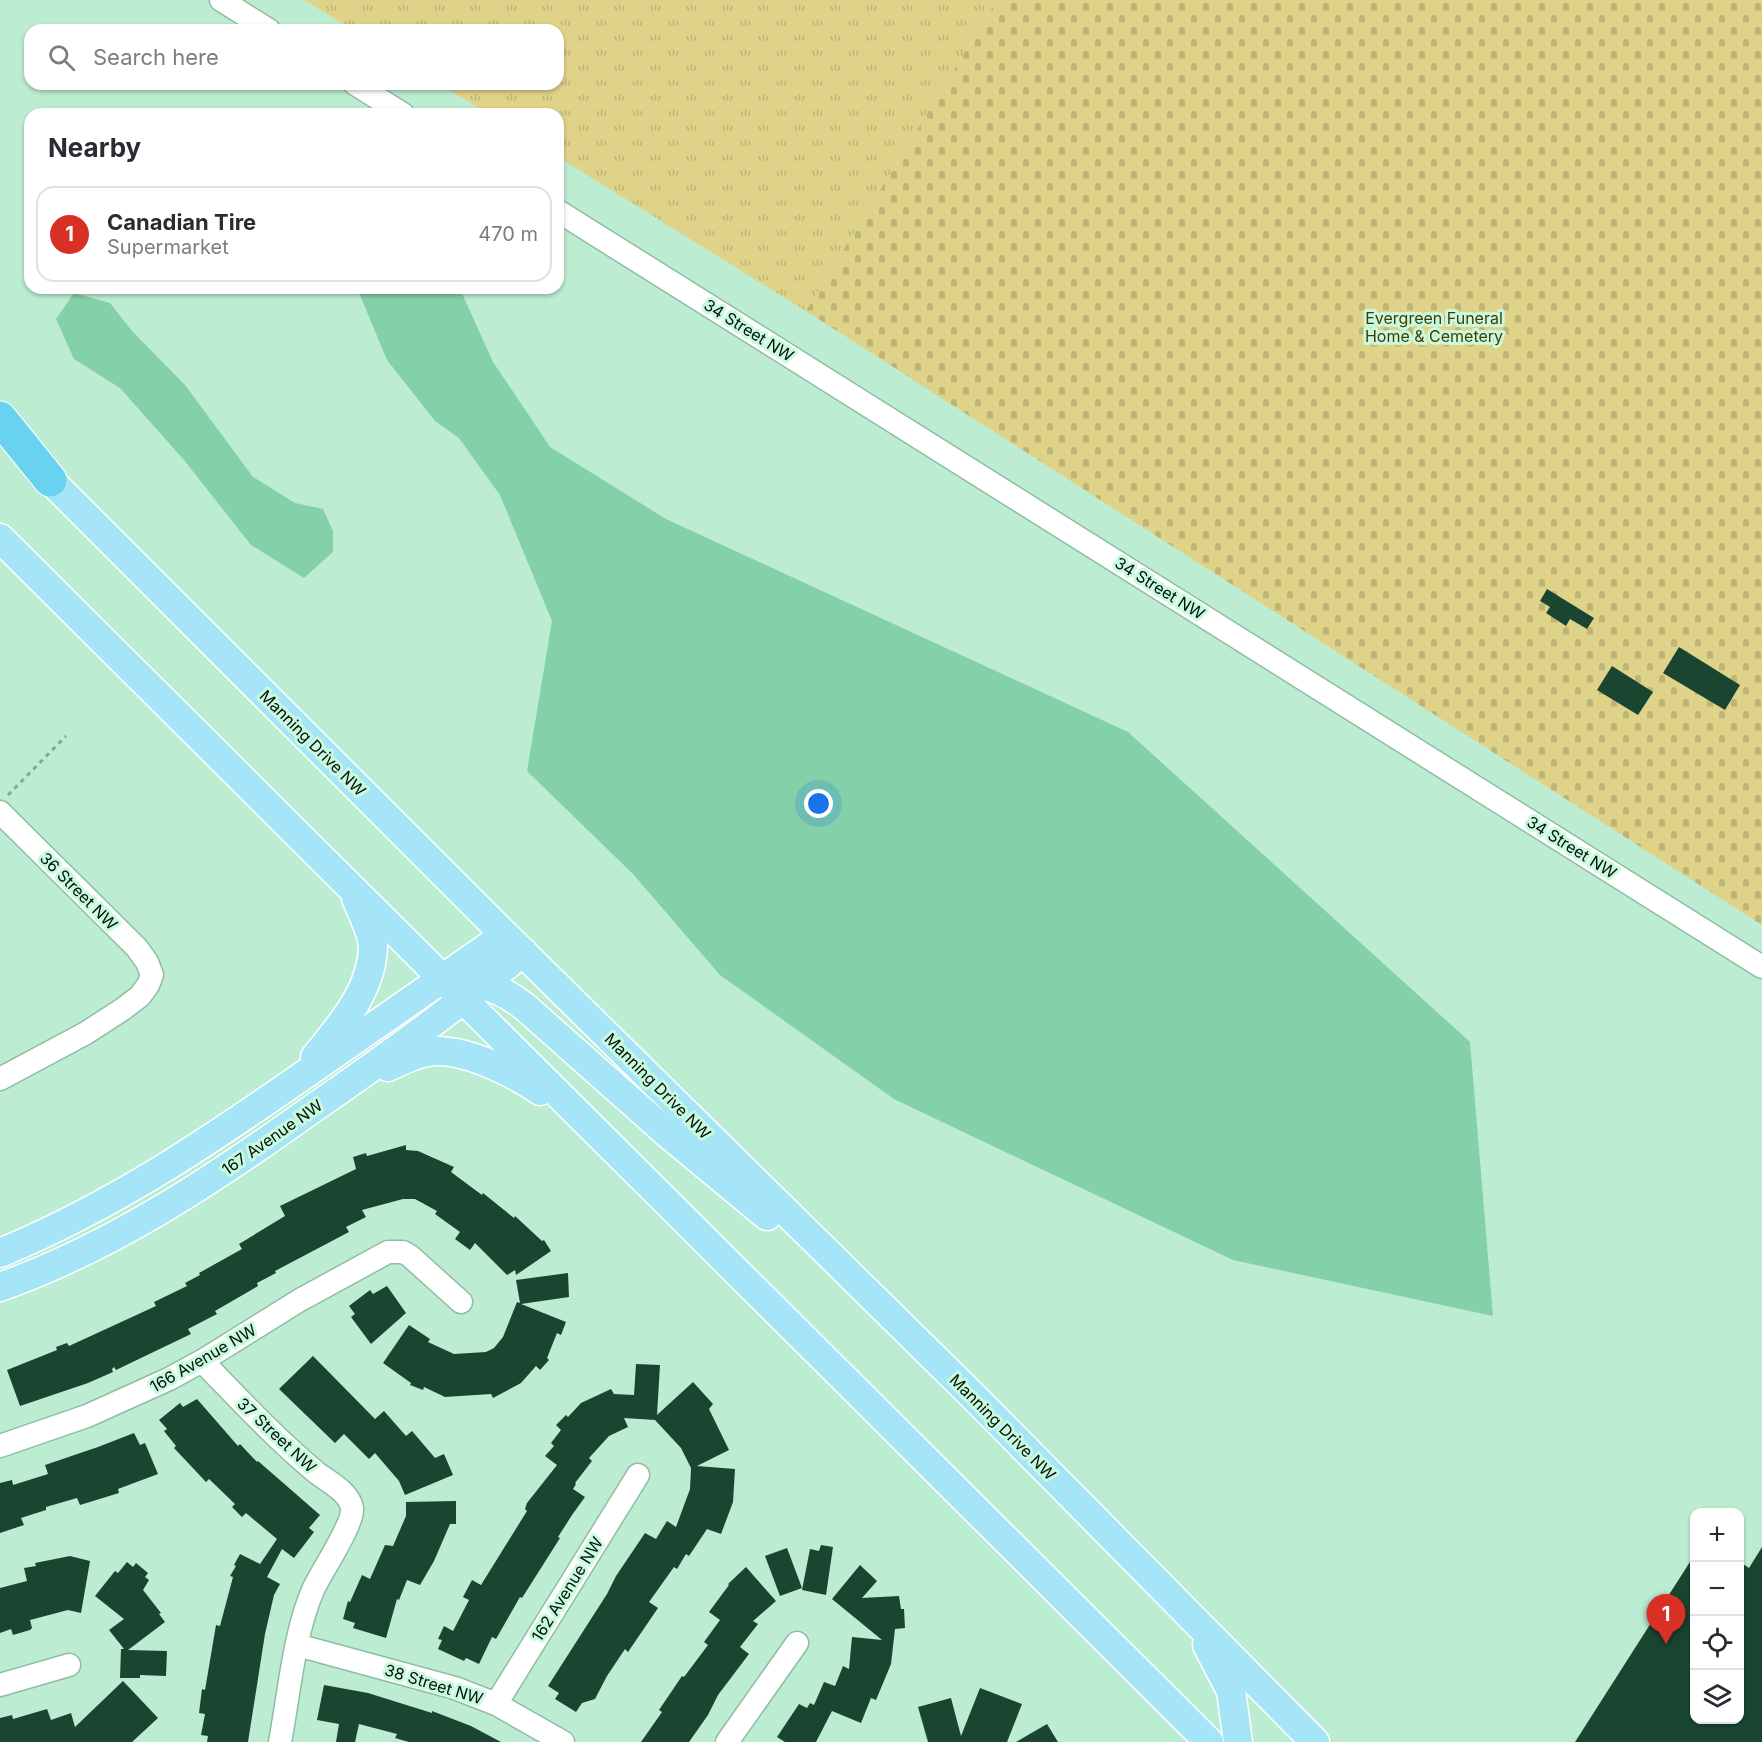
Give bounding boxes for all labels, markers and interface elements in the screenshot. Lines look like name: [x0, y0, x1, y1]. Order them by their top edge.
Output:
search box: [24, 24, 564, 90]
icon: search: [45, 41, 78, 74]
text: Search here: [93, 44, 219, 70]
text: Nearby: [48, 132, 141, 163]
text: Canadian Tire: [107, 209, 256, 235]
text: 1: [65, 222, 74, 246]
text: 470 m: [478, 222, 538, 246]
text: Supermarket: [107, 235, 229, 259]
street label: 34 Street NW: [700, 294, 798, 366]
park label: Evergreen Funeral Home & Cemetery: [1365, 308, 1503, 346]
street label: 34 Street NW: [1111, 552, 1209, 624]
street label: Manning Drive NW: [256, 686, 370, 800]
your location: [804, 789, 833, 818]
street label: 34 Street NW: [1523, 811, 1621, 883]
street label: 36 Street NW: [36, 848, 122, 934]
street label: Manning Drive NW: [601, 1029, 715, 1143]
street label: 167 Avenue NW: [218, 1095, 326, 1179]
street label: 166 Avenue NW: [146, 1319, 260, 1397]
street label: Manning Drive NW: [946, 1370, 1060, 1484]
street label: 37 Street NW: [233, 1393, 321, 1477]
map controls: [1690, 1508, 1744, 1724]
button: +: [1690, 1508, 1744, 1562]
street label: 162 Avenue NW: [527, 1533, 607, 1645]
button: −: [1690, 1562, 1744, 1616]
pin: 1: [1646, 1594, 1686, 1644]
button: locate: [1690, 1616, 1744, 1670]
street label: 38 Street NW: [382, 1660, 486, 1709]
button: layers: [1690, 1670, 1744, 1724]

